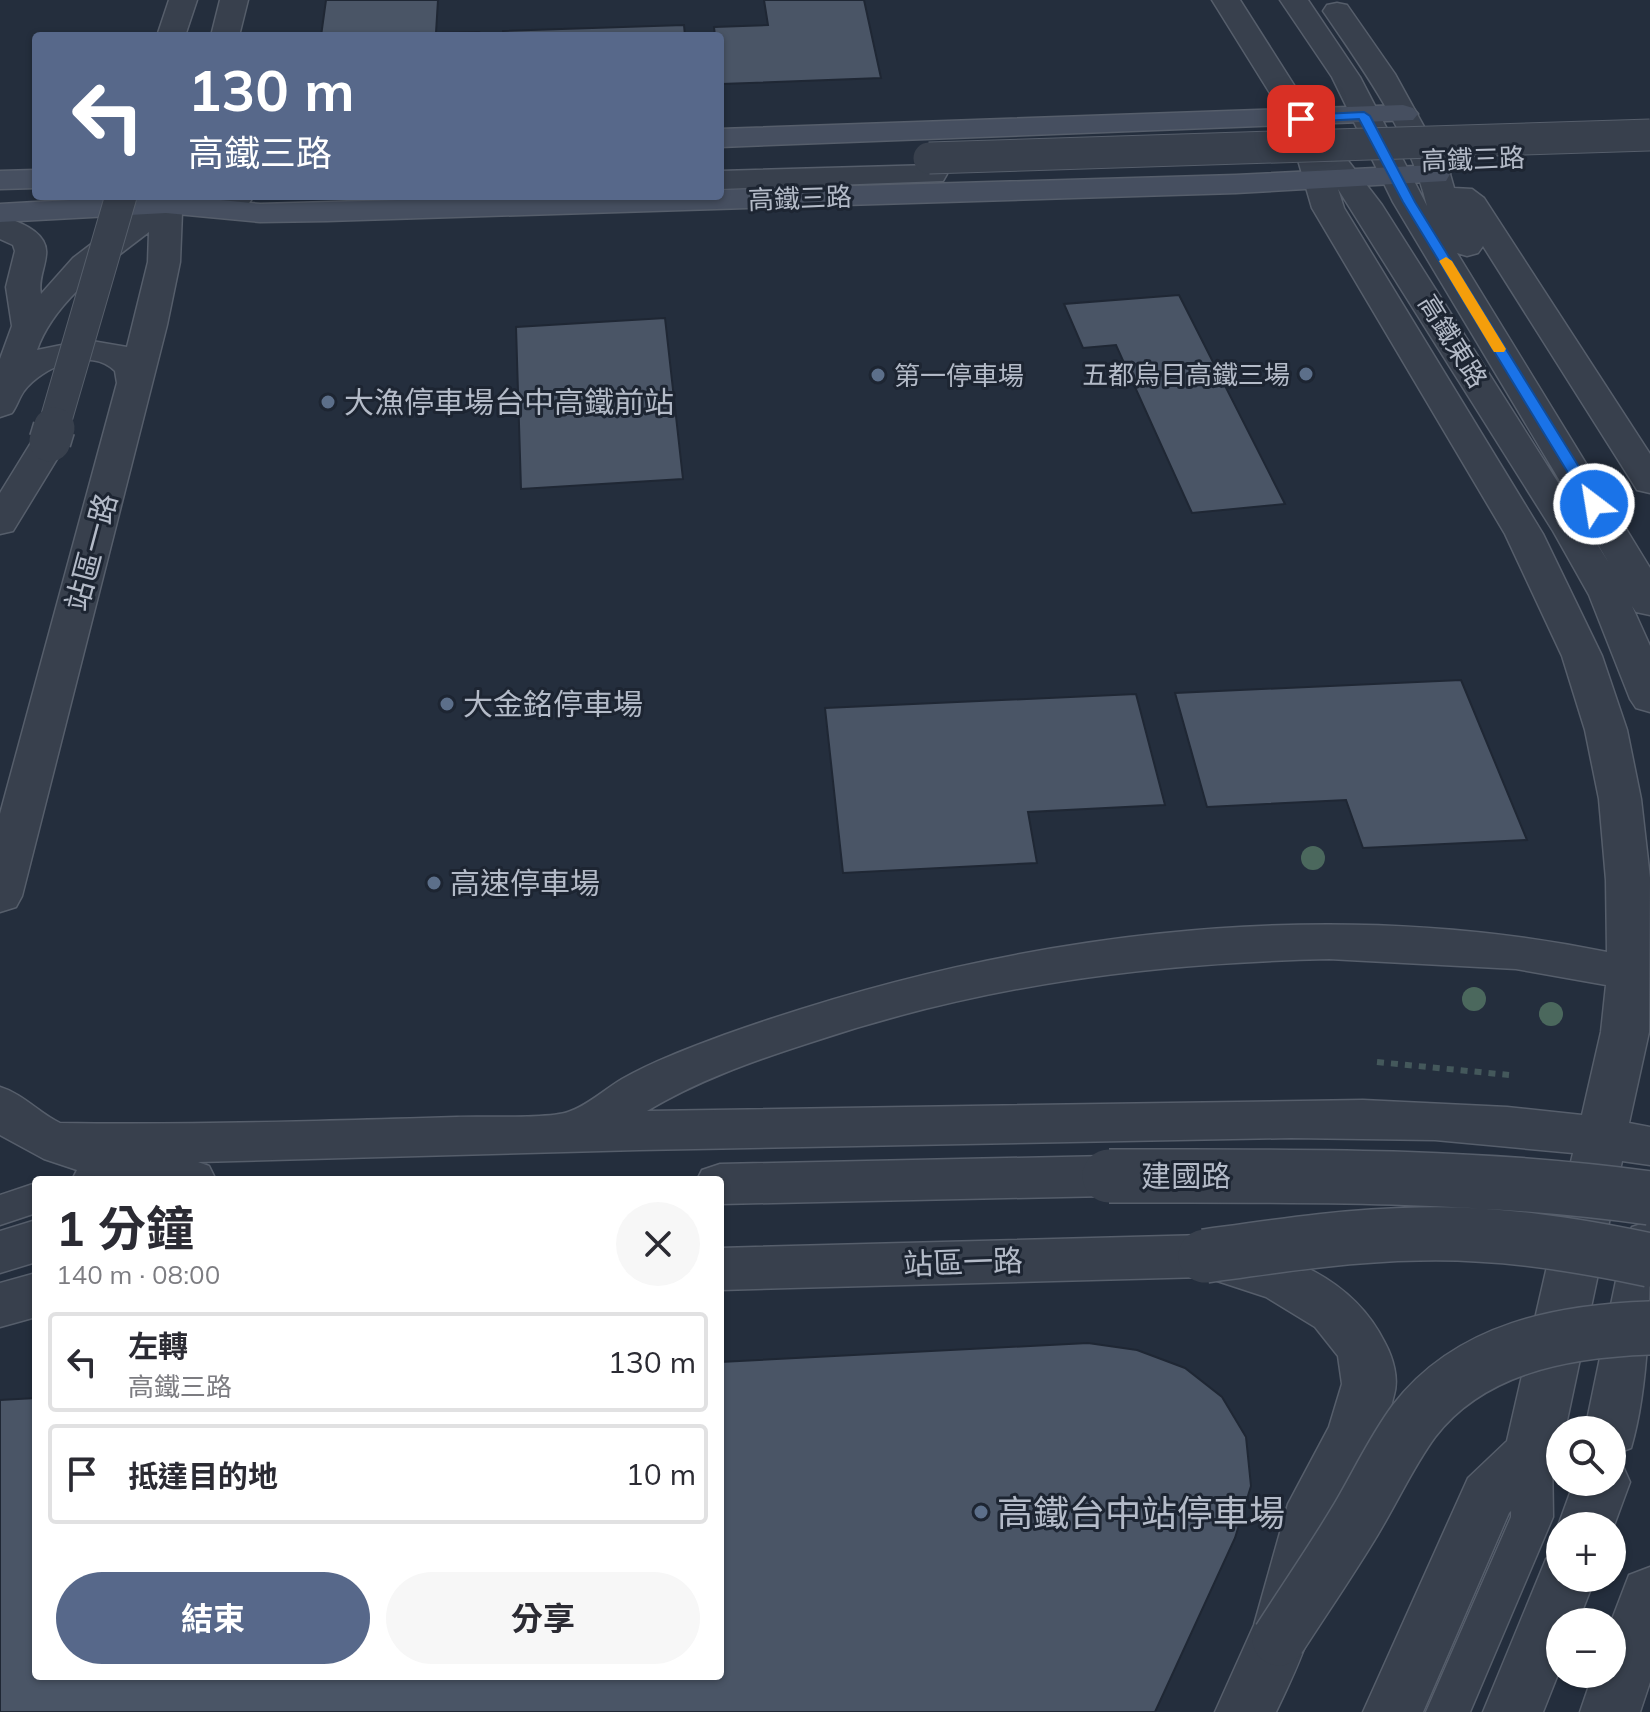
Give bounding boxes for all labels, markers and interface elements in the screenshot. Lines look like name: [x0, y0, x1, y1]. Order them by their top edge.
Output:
text: 130 m: [188, 55, 355, 125]
icon: left: [56, 64, 160, 168]
pin: [1267, 85, 1335, 153]
icon: arrive: [1279, 97, 1323, 141]
text: 高鐵三路: [188, 130, 332, 175]
street label: 高鐵三路: [1420, 141, 1526, 177]
street label: 高鐵三路: [747, 180, 853, 216]
street label: 高鐵東路: [1411, 288, 1495, 394]
place label: 五都烏日高鐵三場: [1082, 358, 1290, 391]
place label: 第一停車場: [894, 359, 1024, 392]
marker: 五都烏日高鐵三場: [1297, 365, 1315, 383]
marker: 第一停車場: [869, 366, 887, 384]
place label: 大漁停車場台中高鐵前站: [344, 383, 674, 421]
marker: 大漁停車場台中高鐵前站: [319, 393, 337, 411]
position arrow: [1552, 462, 1636, 546]
street label: 站區一路: [57, 489, 125, 615]
place label: 大金銘停車場: [463, 685, 643, 723]
marker: 大金銘停車場: [438, 695, 456, 713]
place label: 高速停車場: [450, 864, 600, 902]
marker: 高速停車場: [425, 874, 443, 892]
street label: 建國路: [1141, 1157, 1231, 1195]
text: 1 分鐘: [56, 1198, 194, 1258]
button: close: [616, 1202, 700, 1286]
street label: 站區一路: [902, 1241, 1024, 1283]
text: 140 m · 08:00: [56, 1258, 220, 1291]
text: 左轉: [128, 1327, 188, 1365]
icon: left: [60, 1340, 104, 1384]
text: 130 m: [608, 1343, 696, 1381]
text: 高鐵三路: [128, 1370, 232, 1403]
map controls: [1546, 1416, 1626, 1688]
button: search: [1546, 1416, 1626, 1496]
icon: arrive: [60, 1452, 104, 1496]
text: 10 m: [626, 1455, 696, 1493]
text: 抵達目的地: [128, 1457, 278, 1495]
place label: 高鐵台中站停車場: [997, 1490, 1285, 1535]
marker: 高鐵台中站停車場: [972, 1503, 990, 1521]
button: +: [1546, 1512, 1626, 1592]
button: 結束: [56, 1572, 370, 1664]
button: 分享: [386, 1572, 700, 1664]
button: −: [1546, 1608, 1626, 1688]

